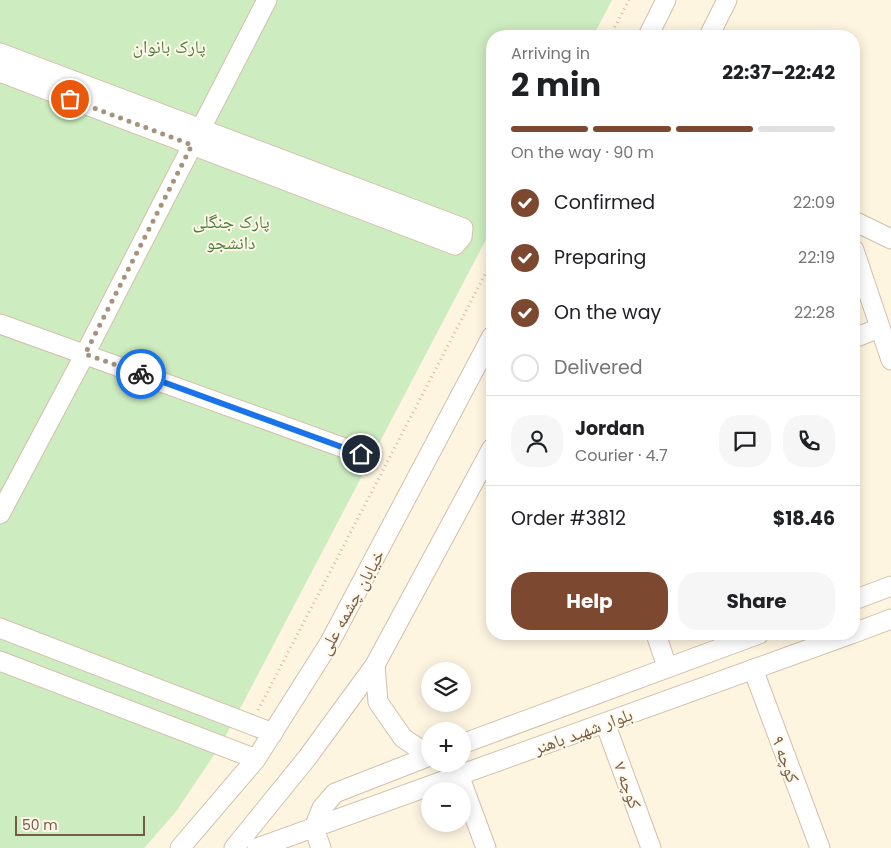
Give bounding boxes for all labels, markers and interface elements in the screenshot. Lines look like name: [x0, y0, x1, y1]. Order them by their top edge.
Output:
park label: پارک بانوان: [132, 34, 206, 59]
text: Arriving in: [511, 42, 590, 65]
text: 22:37–22:42: [722, 59, 835, 86]
text: 2 min: [511, 62, 601, 107]
pin: [49, 78, 91, 120]
icon: bag: [56, 85, 84, 113]
text: On the way · 90 m: [511, 141, 654, 164]
icon: check: [511, 189, 539, 217]
text: Confirmed: [554, 189, 655, 216]
text: 22:09: [793, 191, 835, 214]
park label: پارک جنگلی دانشجو: [192, 209, 270, 255]
icon: check: [511, 244, 539, 272]
text: Preparing: [554, 244, 646, 271]
text: 22:19: [798, 246, 835, 269]
icon: check: [511, 299, 539, 327]
text: On the way: [554, 299, 661, 326]
text: 22:28: [794, 301, 835, 324]
courier: [116, 349, 166, 399]
text: Delivered: [554, 354, 643, 381]
icon: bike: [127, 360, 155, 388]
button: person: [511, 415, 563, 467]
text: Jordan: [575, 415, 645, 442]
button: chat: [719, 415, 771, 467]
button: phone: [783, 415, 835, 467]
pin: [340, 433, 382, 475]
icon: home: [347, 440, 375, 468]
text: Courier · 4.7: [575, 444, 668, 467]
text: Order #3812: [511, 505, 626, 532]
text: $18.46: [773, 505, 835, 532]
street label: خیابان چشمه علی: [312, 545, 390, 659]
button: Help: [511, 572, 668, 630]
button: Share: [678, 572, 835, 630]
map controls: [421, 662, 471, 832]
button: layers: [421, 662, 471, 712]
street label: بلوار شهید باهنر: [529, 702, 636, 761]
button: +: [421, 722, 471, 772]
street label: کوچه ۹: [766, 732, 806, 786]
street label: کوچه ۷: [608, 758, 648, 812]
button: −: [421, 782, 471, 832]
scale bar: [15, 813, 145, 836]
text: 50 m: [22, 815, 58, 835]

